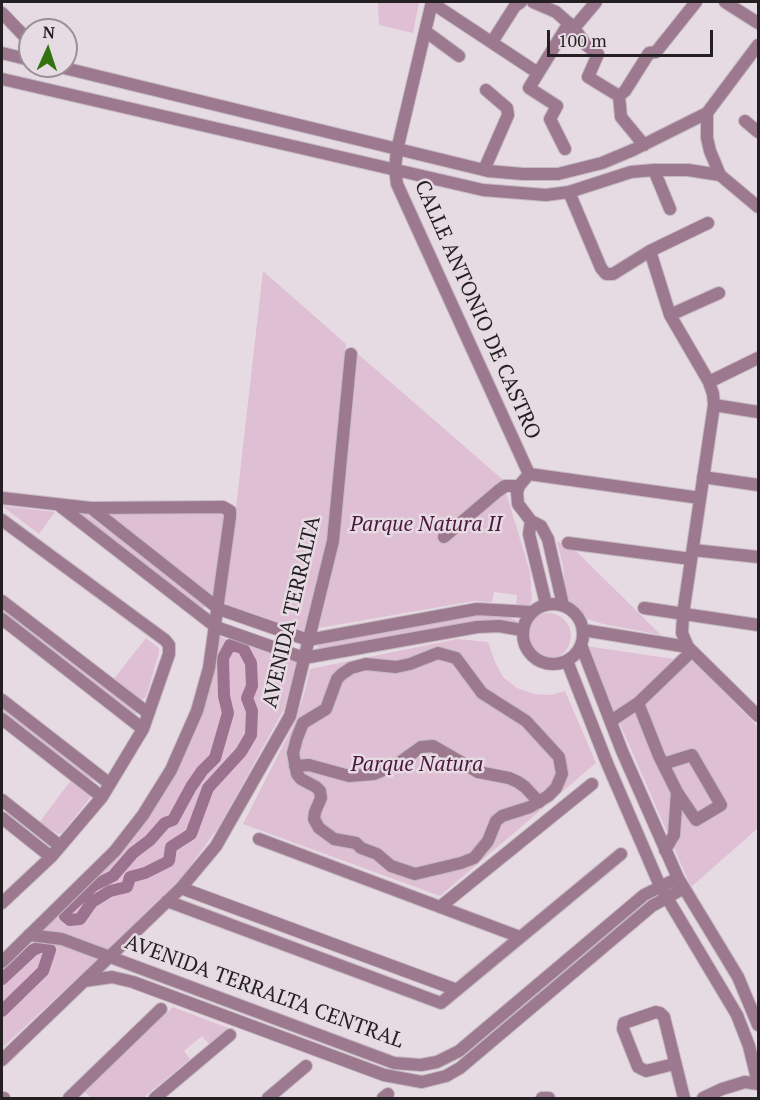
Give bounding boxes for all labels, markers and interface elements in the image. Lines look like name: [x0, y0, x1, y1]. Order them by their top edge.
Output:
north arrow: [18, 18, 78, 78]
scale bar: [550, 18, 716, 56]
text: N: [42, 21, 55, 43]
text: 100 m: [558, 28, 607, 52]
street label: CALLE ANTONIO DE CASTRO: [408, 177, 546, 443]
park label: Parque Natura II: [350, 512, 502, 538]
street label: AVENIDA TERRALTA: [258, 514, 326, 710]
park label: Parque Natura: [351, 752, 483, 778]
street label: AVENIDA TERRALTA CENTRAL: [121, 930, 407, 1054]

